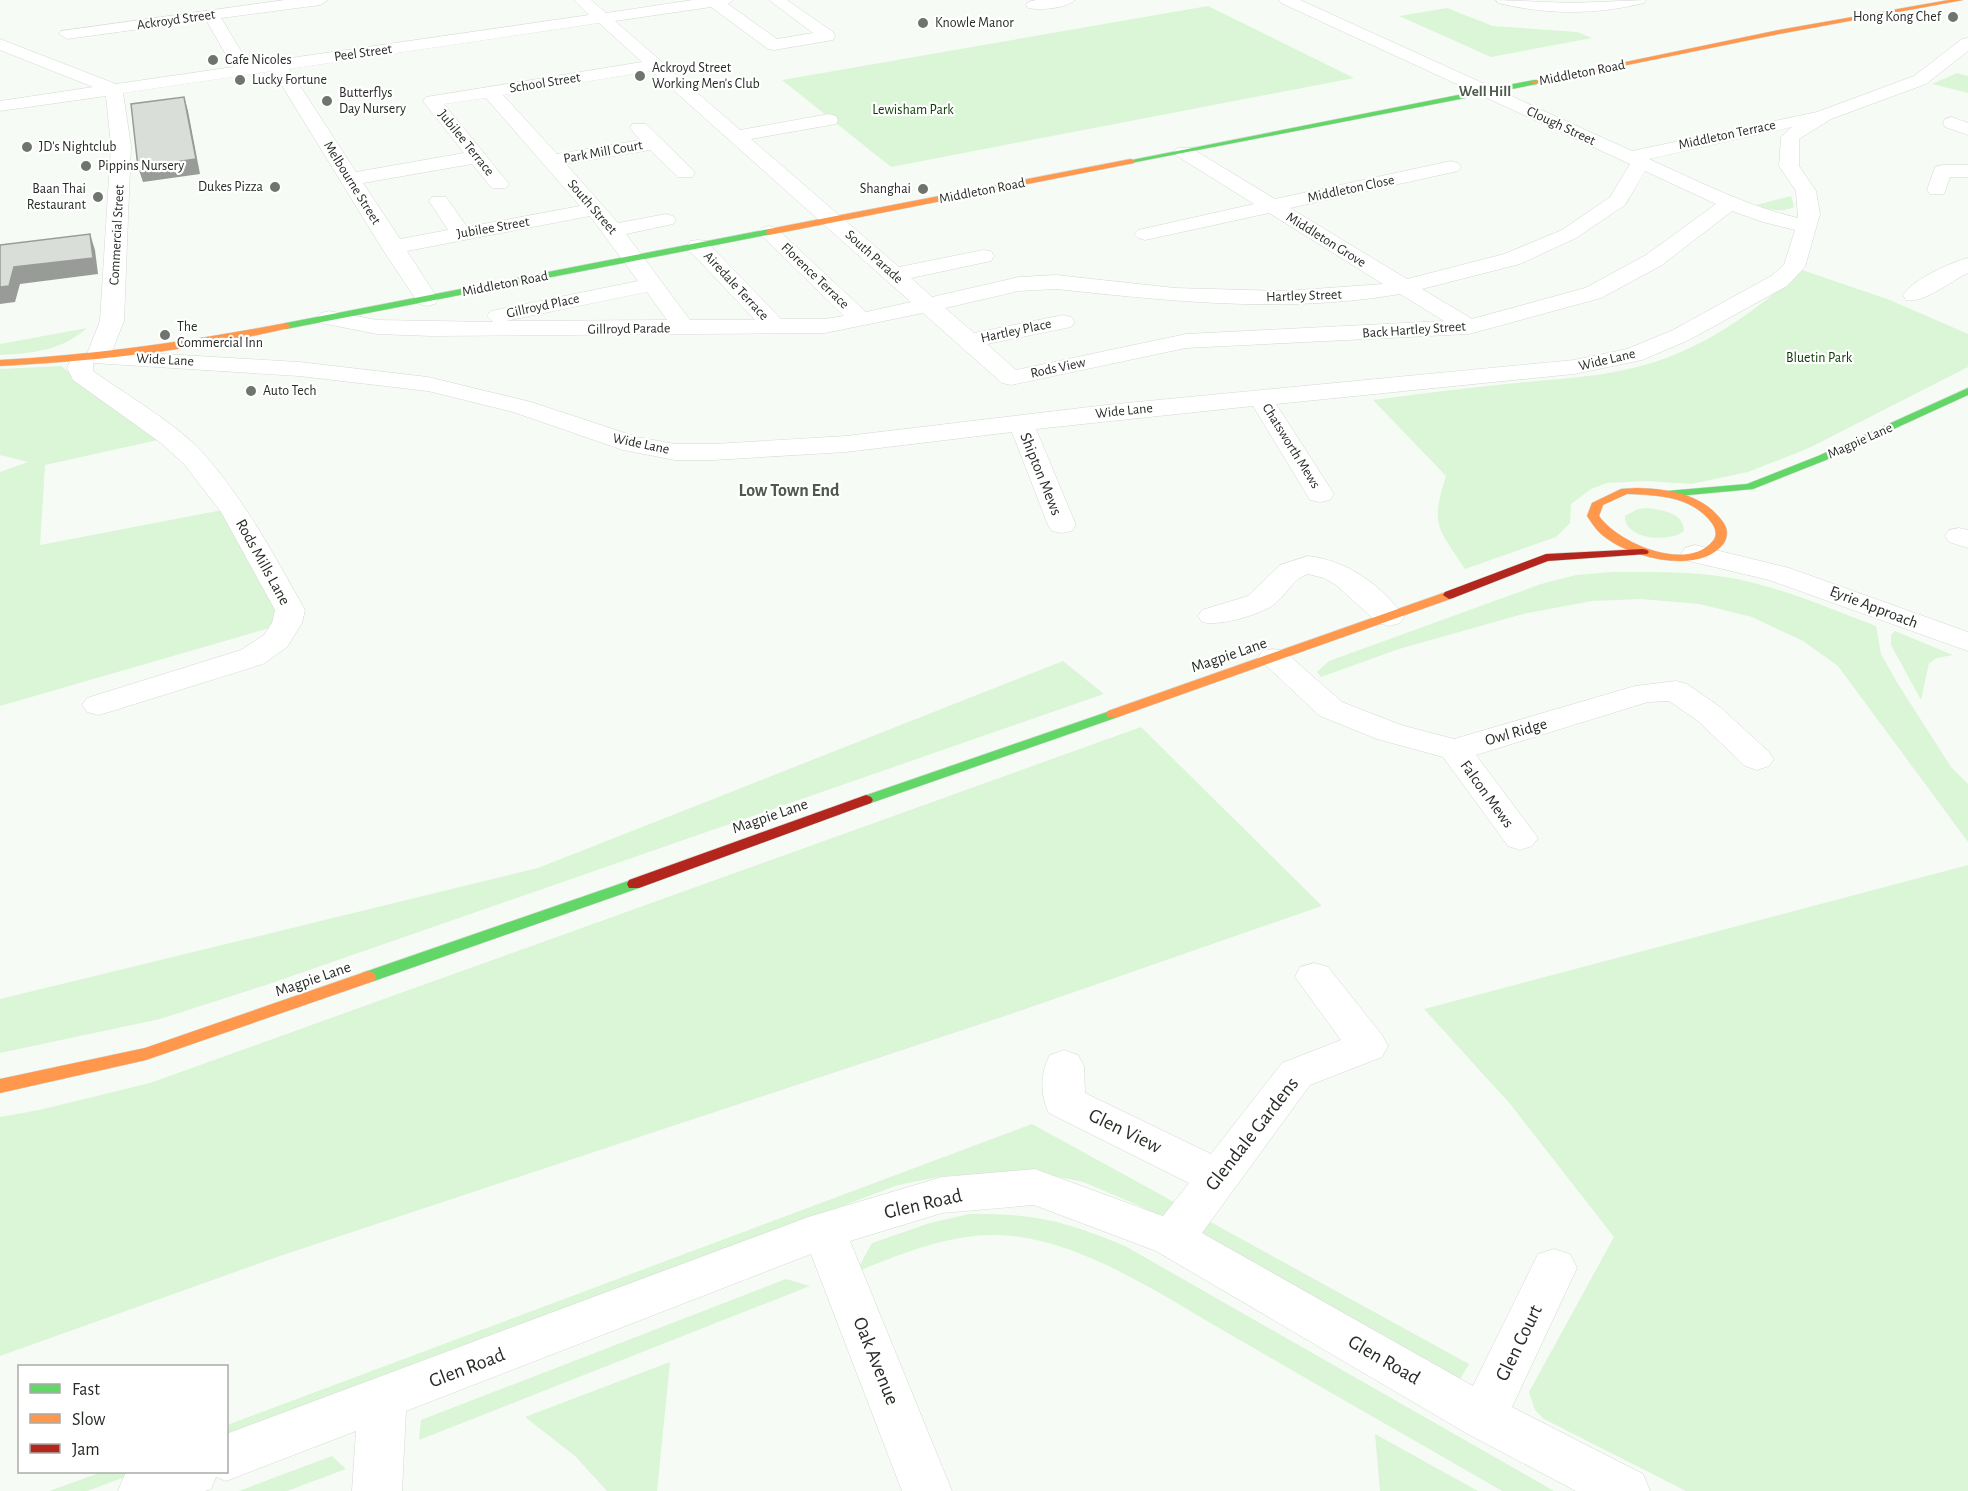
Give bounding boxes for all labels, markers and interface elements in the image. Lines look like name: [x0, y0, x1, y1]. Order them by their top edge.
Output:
street label: Ackroyd Street: [136, 7, 217, 32]
place label: Hong Kong Chef: [1853, 10, 1942, 24]
marker: Hong Kong Chef: [1946, 10, 1960, 24]
marker: Knowle Manor: [916, 16, 930, 30]
place label: Knowle Manor: [935, 16, 1014, 30]
street label: Peel Street: [333, 42, 393, 64]
marker: Cafe Nicoles: [206, 53, 220, 67]
place label: Cafe Nicoles: [225, 53, 292, 67]
street label: Middleton Road: [1538, 58, 1626, 88]
place label: Ackroyd Street Working Men's Club: [652, 61, 760, 91]
marker: Ackroyd Street Working Men's Club: [633, 69, 647, 83]
street label: School Street: [509, 70, 582, 96]
marker: Lucky Fortune: [233, 73, 247, 87]
place label: Lucky Fortune: [252, 73, 327, 87]
district label: Well Hill: [1459, 84, 1511, 99]
place label: Butterflys Day Nursery: [339, 86, 406, 116]
marker: Butterflys Day Nursery: [320, 94, 334, 108]
park label: Lewisham Park: [872, 103, 954, 117]
street label: Clough Street: [1524, 104, 1598, 148]
street label: Jubilee Terrace: [435, 107, 497, 179]
street label: Middleton Terrace: [1677, 118, 1777, 152]
street label: Park Mill Court: [562, 138, 644, 166]
street label: Melbourne Street: [321, 139, 383, 228]
marker: JD's Nightclub: [20, 140, 34, 154]
place label: JD's Nightclub: [39, 140, 117, 154]
marker: Pippins Nursery: [79, 159, 93, 173]
place label: Pippins Nursery: [98, 159, 184, 173]
street label: Middleton Close: [1306, 173, 1396, 205]
street label: Middleton Road: [938, 176, 1026, 206]
street label: South Street: [565, 177, 620, 237]
place label: Dukes Pizza: [198, 180, 264, 194]
marker: Dukes Pizza: [268, 180, 282, 194]
place label: Baan Thai Restaurant: [27, 182, 87, 212]
place label: Shanghai: [860, 182, 911, 196]
marker: Shanghai: [916, 182, 930, 196]
street label: Commercial Street: [107, 184, 127, 286]
marker: Baan Thai Restaurant: [91, 190, 105, 204]
street label: Middleton Grove: [1284, 210, 1368, 270]
street label: Jubilee Street: [456, 215, 531, 241]
street label: South Parade: [842, 228, 906, 286]
street label: Florence Terrace: [778, 240, 852, 312]
street label: Airedale Terrace: [701, 249, 771, 323]
street label: Middleton Road: [461, 269, 549, 299]
street label: Hartley Street: [1266, 288, 1343, 304]
street label: Gillroyd Place: [505, 291, 581, 321]
street label: Hartley Place: [979, 317, 1053, 345]
street label: Back Hartley Street: [1362, 319, 1467, 341]
place label: The Commercial Inn: [177, 320, 263, 350]
street label: Gillroyd Parade: [587, 321, 671, 337]
marker: The Commercial Inn: [158, 328, 172, 342]
street label: Wide Lane: [1577, 347, 1637, 373]
street label: Wide Lane: [136, 351, 194, 369]
park label: Bluetin Park: [1786, 351, 1853, 365]
street label: Rods View: [1029, 355, 1087, 381]
marker: Auto Tech: [244, 384, 258, 398]
place label: Auto Tech: [263, 384, 316, 398]
street label: Wide Lane: [1095, 401, 1153, 421]
street label: Chatsworth Mews: [1259, 401, 1323, 491]
street label: Magpie Lane: [1825, 421, 1895, 461]
street label: Shipton Mews: [1017, 430, 1065, 518]
street label: Wide Lane: [611, 431, 671, 457]
district label: Low Town End: [739, 482, 840, 500]
street label: Rods Mills Lane: [233, 516, 293, 608]
street label: Eyrie Approach: [1827, 583, 1920, 632]
street label: Magpie Lane: [1189, 635, 1269, 675]
street label: Owl Ridge: [1483, 716, 1549, 748]
street label: Falcon Mews: [1457, 757, 1517, 831]
street label: Magpie Lane: [730, 796, 810, 836]
street label: Magpie Lane: [273, 959, 353, 999]
street label: Glendale Gardens: [1202, 1074, 1302, 1194]
street label: Glen View: [1085, 1105, 1165, 1157]
street label: Glen Road: [882, 1185, 964, 1223]
street label: Glen Court: [1492, 1301, 1546, 1384]
street label: Oak Avenue: [849, 1314, 903, 1408]
street label: Glen Road: [1345, 1331, 1423, 1389]
street label: Glen Road: [426, 1344, 508, 1392]
legend: [18, 1365, 228, 1473]
text: Fast: [72, 1381, 100, 1399]
text: Slow: [72, 1411, 105, 1429]
text: Jam: [72, 1441, 100, 1459]

